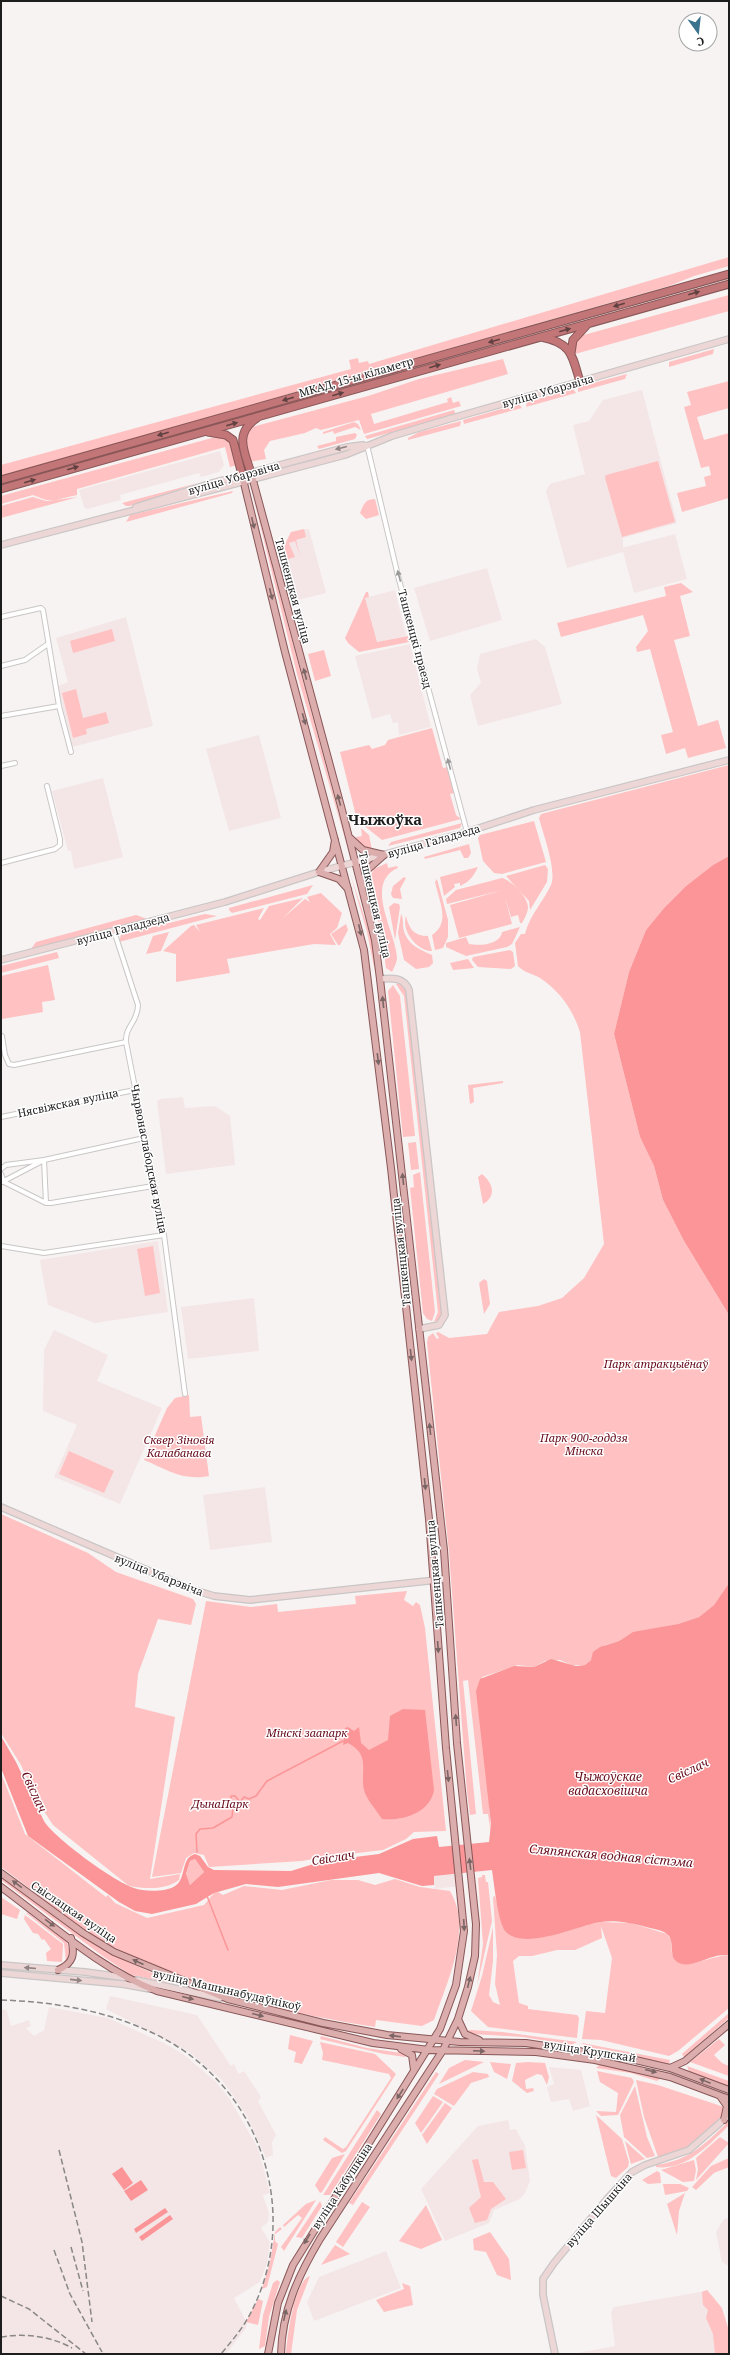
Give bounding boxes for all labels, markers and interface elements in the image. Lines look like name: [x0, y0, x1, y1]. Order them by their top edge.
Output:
north arrow: [678, 12, 718, 52]
text: С: [695, 34, 706, 50]
one-way arrow: [689, 290, 701, 296]
one-way arrow: [612, 302, 624, 308]
one-way arrow: [559, 327, 571, 333]
one-way arrow: [487, 338, 500, 344]
street label: МКАД, 15-ы кіламетр: [297, 353, 415, 400]
one-way arrow: [429, 363, 441, 369]
street label: вуліца Убарэвіча: [500, 370, 595, 411]
one-way arrow: [333, 391, 345, 397]
one-way arrow: [282, 396, 294, 402]
one-way arrow: [226, 420, 239, 426]
one-way arrow: [156, 432, 169, 438]
one-way arrow: [335, 446, 347, 452]
street label: вуліца Убарэвіча: [186, 457, 281, 498]
one-way arrow: [68, 465, 80, 471]
one-way arrow: [24, 477, 36, 483]
one-way arrow: [251, 517, 257, 529]
street label: Ташкенцкая вуліца: [272, 536, 315, 645]
one-way arrow: [395, 570, 401, 582]
one-way arrow: [268, 588, 274, 600]
street label: Ташкенцкі праезд: [395, 588, 436, 690]
one-way arrow: [302, 668, 308, 680]
one-way arrow: [301, 714, 307, 726]
one-way arrow: [445, 758, 451, 770]
one-way arrow: [336, 793, 342, 806]
district label: Чыжоўка: [348, 809, 422, 829]
street label: вуліца Галадзеда: [386, 820, 482, 861]
street label: Ташкенцкая вуліца: [356, 850, 395, 960]
street label: вуліца Галадзеда: [75, 909, 171, 948]
one-way arrow: [357, 924, 363, 936]
one-way arrow: [379, 996, 386, 1008]
one-way arrow: [375, 1053, 381, 1065]
street label: Чырвонаслабодская вуліца: [128, 1083, 171, 1235]
street label: Нясвіжская вуліца: [16, 1084, 120, 1121]
one-way arrow: [400, 1173, 407, 1185]
street label: Ташкенцкая вуліца: [387, 1197, 414, 1307]
one-way arrow: [408, 1349, 414, 1361]
park label: Парк атракцыёнаў: [603, 1356, 708, 1371]
one-way arrow: [427, 1423, 433, 1435]
park label: Парк 900-годдзя Мінска: [539, 1430, 629, 1458]
park label: Сквер Зіновія Калабанава: [143, 1432, 215, 1460]
one-way arrow: [422, 1478, 429, 1490]
street label: Ташкенцкая вуліца: [422, 1519, 447, 1629]
street label: вуліца Убарэвіча: [113, 1550, 206, 1599]
one-way arrow: [435, 1641, 442, 1653]
one-way arrow: [452, 1714, 459, 1726]
park label: Мінскі заапарк: [265, 1725, 348, 1740]
water label: Свіслач: [665, 1754, 711, 1787]
water label: Чыжоўскае вадасховішча: [568, 1768, 648, 1799]
water label: Свіслач: [18, 1769, 51, 1815]
one-way arrow: [445, 1770, 452, 1782]
park label: ДынаПарк: [190, 1796, 249, 1811]
water label: Сляпянская водная сістэма: [528, 1840, 694, 1871]
water label: Свіслач: [310, 1846, 356, 1869]
one-way arrow: [467, 1858, 473, 1870]
street label: Свіслацкая вуліца: [28, 1877, 120, 1946]
one-way arrow: [11, 1880, 22, 1889]
one-way arrow: [45, 1919, 56, 1927]
one-way arrow: [461, 1919, 467, 1932]
one-way arrow: [132, 1959, 143, 1965]
one-way arrow: [24, 1965, 36, 1971]
street label: вуліца Машынабудаўнікоў: [152, 1965, 303, 2014]
one-way arrow: [467, 1975, 473, 1988]
one-way arrow: [70, 1976, 82, 1983]
one-way arrow: [182, 1996, 195, 2002]
one-way arrow: [251, 2013, 264, 2019]
one-way arrow: [389, 2033, 401, 2039]
street label: вуліца Крупскай: [543, 2036, 637, 2065]
one-way arrow: [473, 2048, 486, 2054]
one-way arrow: [645, 2069, 657, 2075]
one-way arrow: [698, 2077, 710, 2083]
one-way arrow: [396, 2089, 404, 2099]
street label: вуліца Кабушкіна: [308, 2140, 375, 2232]
street label: вуліца Шышкіна: [562, 2169, 635, 2250]
one-way arrow: [304, 2233, 311, 2245]
one-way arrow: [283, 2309, 289, 2322]

